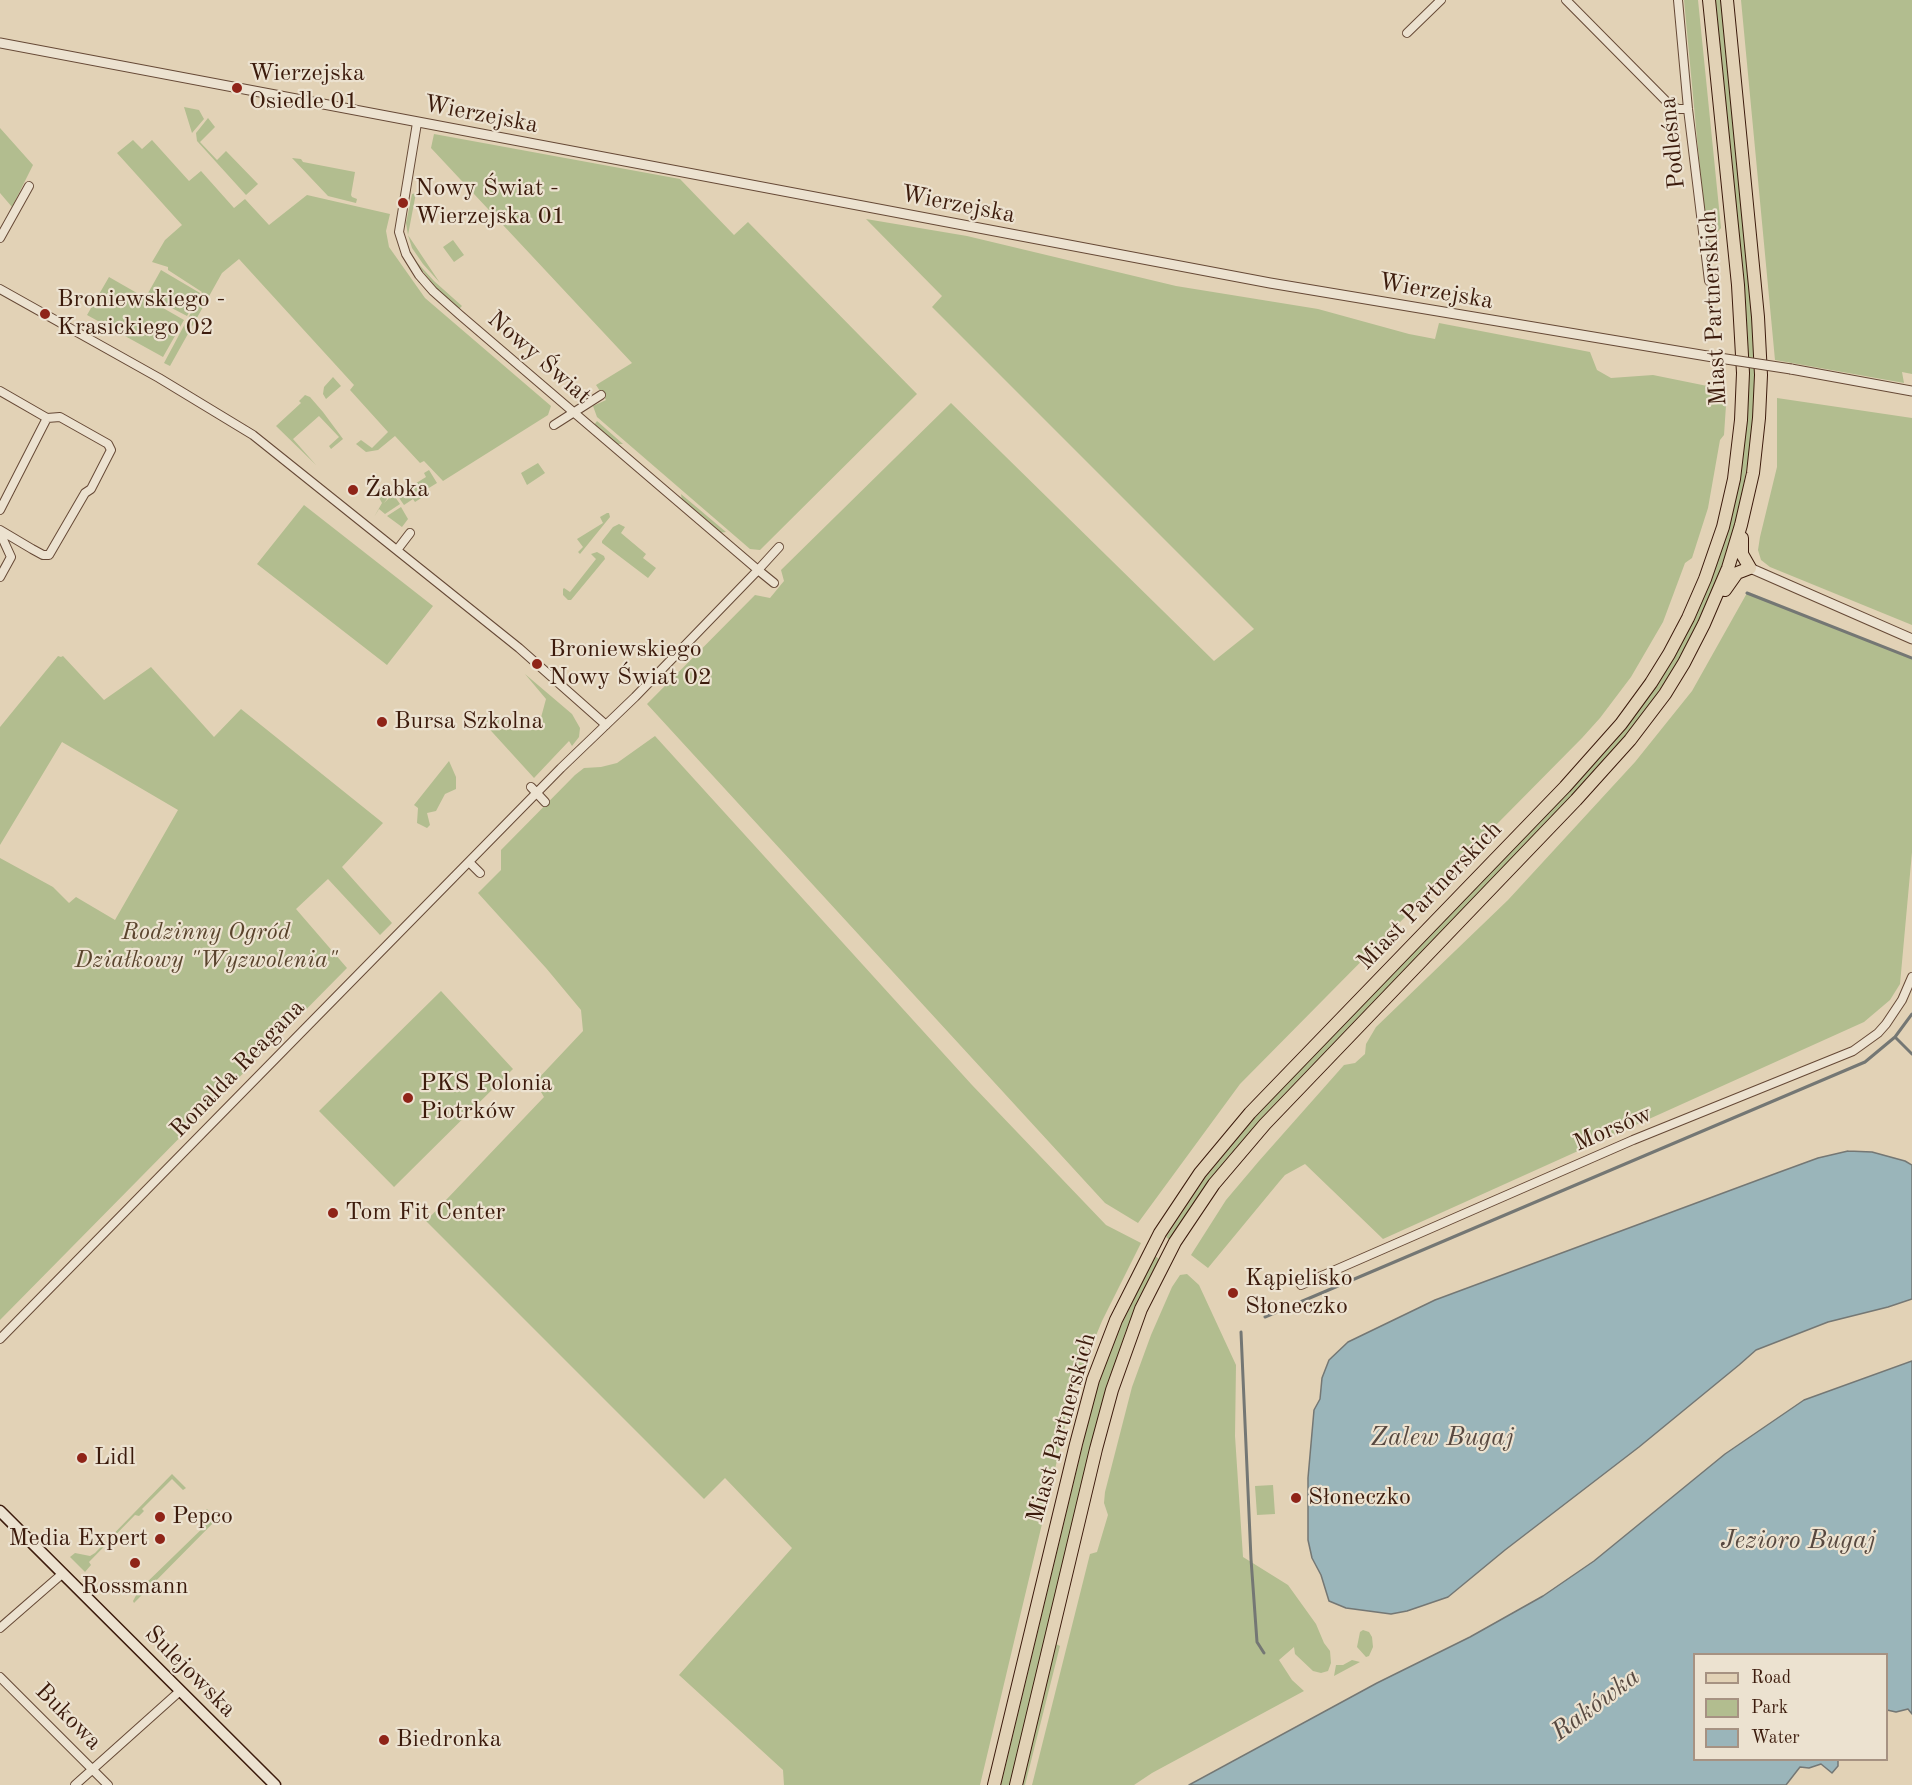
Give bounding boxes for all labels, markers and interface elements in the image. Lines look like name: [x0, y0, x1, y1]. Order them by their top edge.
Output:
place label: Wierzejska Osiedle 01: [249, 60, 365, 116]
marker: Wierzejska Osiedle 01: [230, 81, 244, 95]
street label: Wierzejska: [421, 90, 541, 140]
street label: Podleśna: [1654, 96, 1692, 190]
place label: Nowy Świat - Wierzejska 01: [415, 175, 566, 231]
street label: Wierzejska: [898, 180, 1018, 230]
marker: Nowy Świat - Wierzejska 01: [396, 196, 410, 210]
street label: Miast Partnerskich: [1694, 209, 1734, 407]
street label: Wierzejska: [1376, 268, 1496, 316]
place label: Broniewskiego - Krasickiego 02: [57, 286, 225, 342]
street label: Nowy Świat: [481, 305, 597, 411]
marker: Broniewskiego - Krasickiego 02: [38, 307, 52, 321]
place label: Żabka: [365, 476, 429, 504]
marker: Żabka: [346, 483, 360, 497]
place label: Broniewskiego Nowy Świat 02: [549, 636, 712, 692]
marker: Broniewskiego Nowy Świat 02: [530, 657, 544, 671]
place label: Bursa Szkolna: [394, 708, 543, 736]
marker: Bursa Szkolna: [375, 715, 389, 729]
street label: Miast Partnerskich: [1352, 815, 1508, 977]
park label: Rodzinny Ogród Działkowy "Wyzwolenia": [75, 919, 337, 975]
street label: Ronalda Reagana: [165, 994, 311, 1144]
place label: PKS Polonia Piotrków: [420, 1070, 553, 1126]
marker: PKS Polonia Piotrków: [401, 1091, 415, 1105]
street label: Morsów: [1569, 1100, 1657, 1158]
place label: Tom Fit Center: [345, 1199, 505, 1227]
marker: Tom Fit Center: [326, 1206, 340, 1220]
place label: Kąpielisko Słoneczko: [1245, 1265, 1353, 1321]
marker: Kąpielisko Słoneczko: [1226, 1286, 1240, 1300]
street label: Miast Partnerskich: [1021, 1330, 1103, 1526]
water label: Zalew Bugaj: [1370, 1422, 1514, 1454]
place label: Lidl: [94, 1444, 136, 1472]
marker: Lidl: [75, 1451, 89, 1465]
place label: Słoneczko: [1308, 1484, 1411, 1512]
marker: Słoneczko: [1289, 1491, 1303, 1505]
place label: Pepco: [172, 1503, 233, 1531]
marker: Pepco: [153, 1510, 167, 1524]
place label: Media Expert: [9, 1525, 148, 1553]
water label: Jezioro Bugaj: [1720, 1525, 1876, 1557]
marker: Media Expert: [153, 1532, 167, 1546]
marker: Rossmann: [128, 1556, 142, 1570]
place label: Rossmann: [82, 1573, 188, 1601]
street label: Sulejowska: [138, 1620, 242, 1724]
legend: [1693, 1653, 1888, 1761]
water label: Rakówka: [1546, 1662, 1646, 1748]
text: Road: [1751, 1669, 1791, 1687]
street label: Bukowa: [28, 1677, 108, 1757]
text: Park: [1751, 1699, 1788, 1717]
place label: Biedronka: [396, 1726, 502, 1754]
text: Water: [1751, 1729, 1800, 1747]
marker: Biedronka: [377, 1733, 391, 1747]

